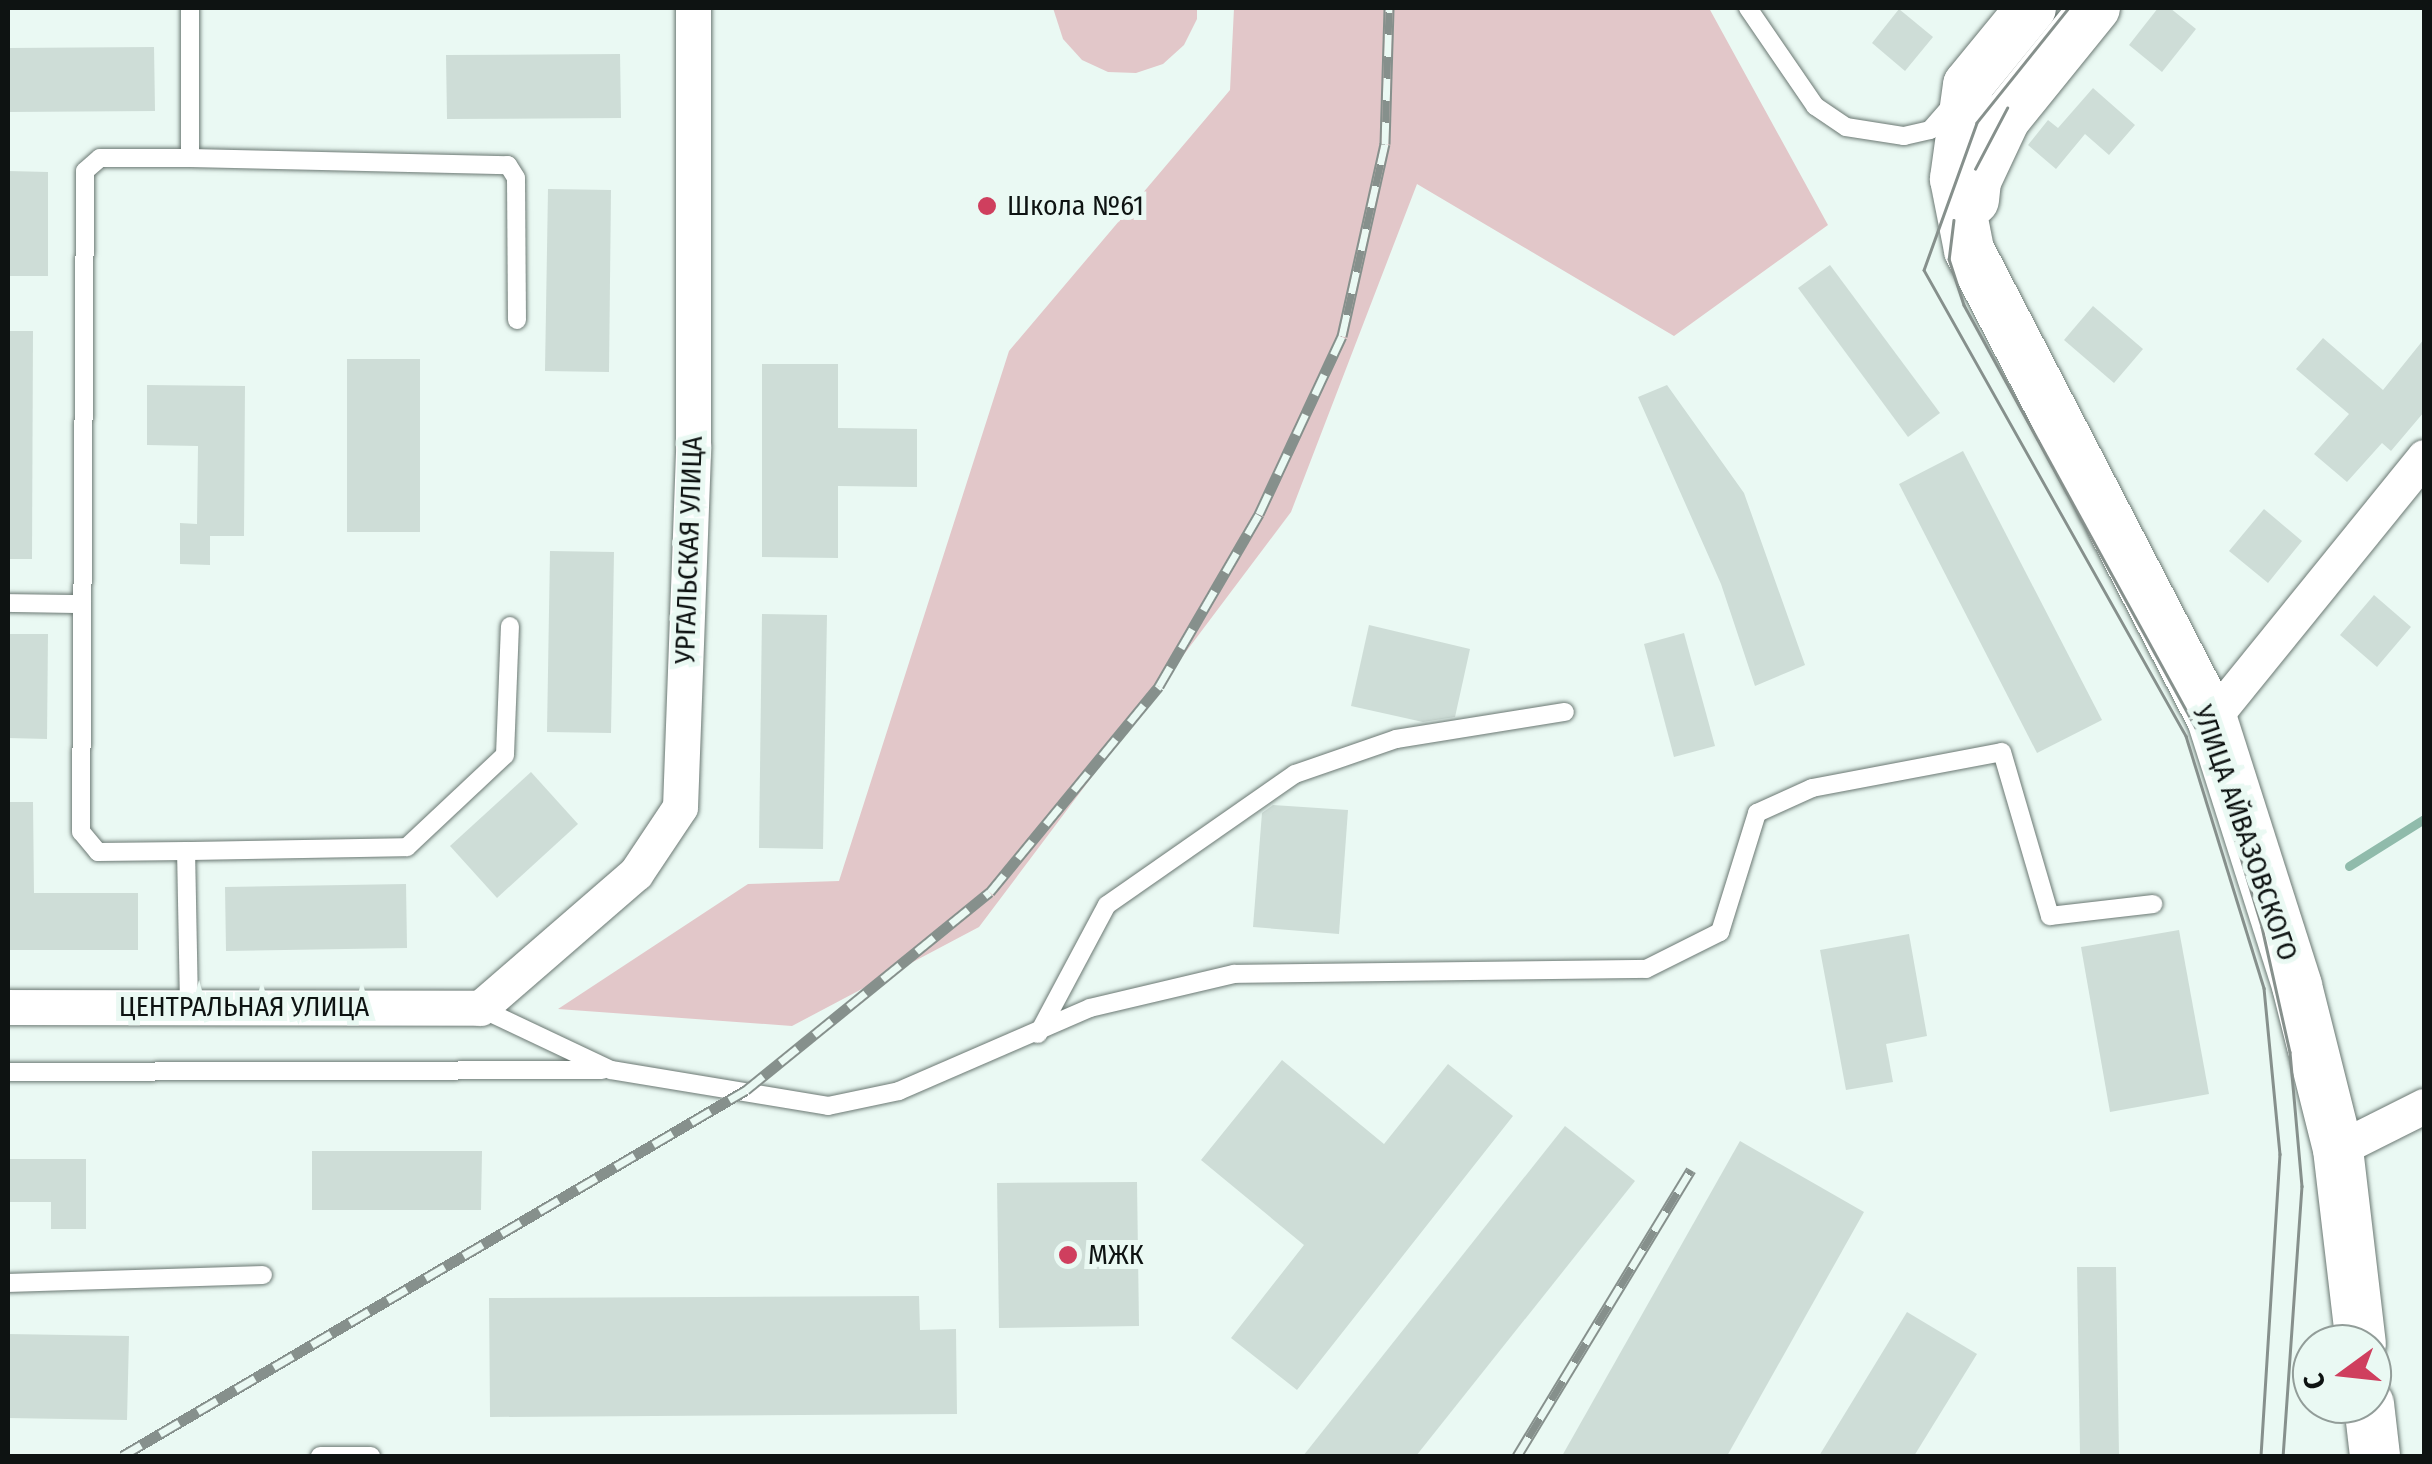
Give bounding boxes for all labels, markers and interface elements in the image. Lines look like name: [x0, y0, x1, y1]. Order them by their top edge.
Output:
place label: Школа №61: [1007, 189, 1144, 223]
marker: Школа №61: [976, 195, 998, 217]
street label: УРГАЛЬСКАЯ УЛИЦА: [668, 435, 710, 665]
street label: УЛИЦА АЙВАЗОВСКОГО: [2186, 701, 2304, 965]
street label: ЦЕНТРАЛЬНАЯ УЛИЦА: [119, 990, 369, 1024]
place label: МЖК: [1088, 1238, 1144, 1272]
marker: МЖК: [1057, 1244, 1079, 1266]
north arrow: [2292, 1324, 2392, 1424]
text: С: [2297, 1370, 2332, 1393]

